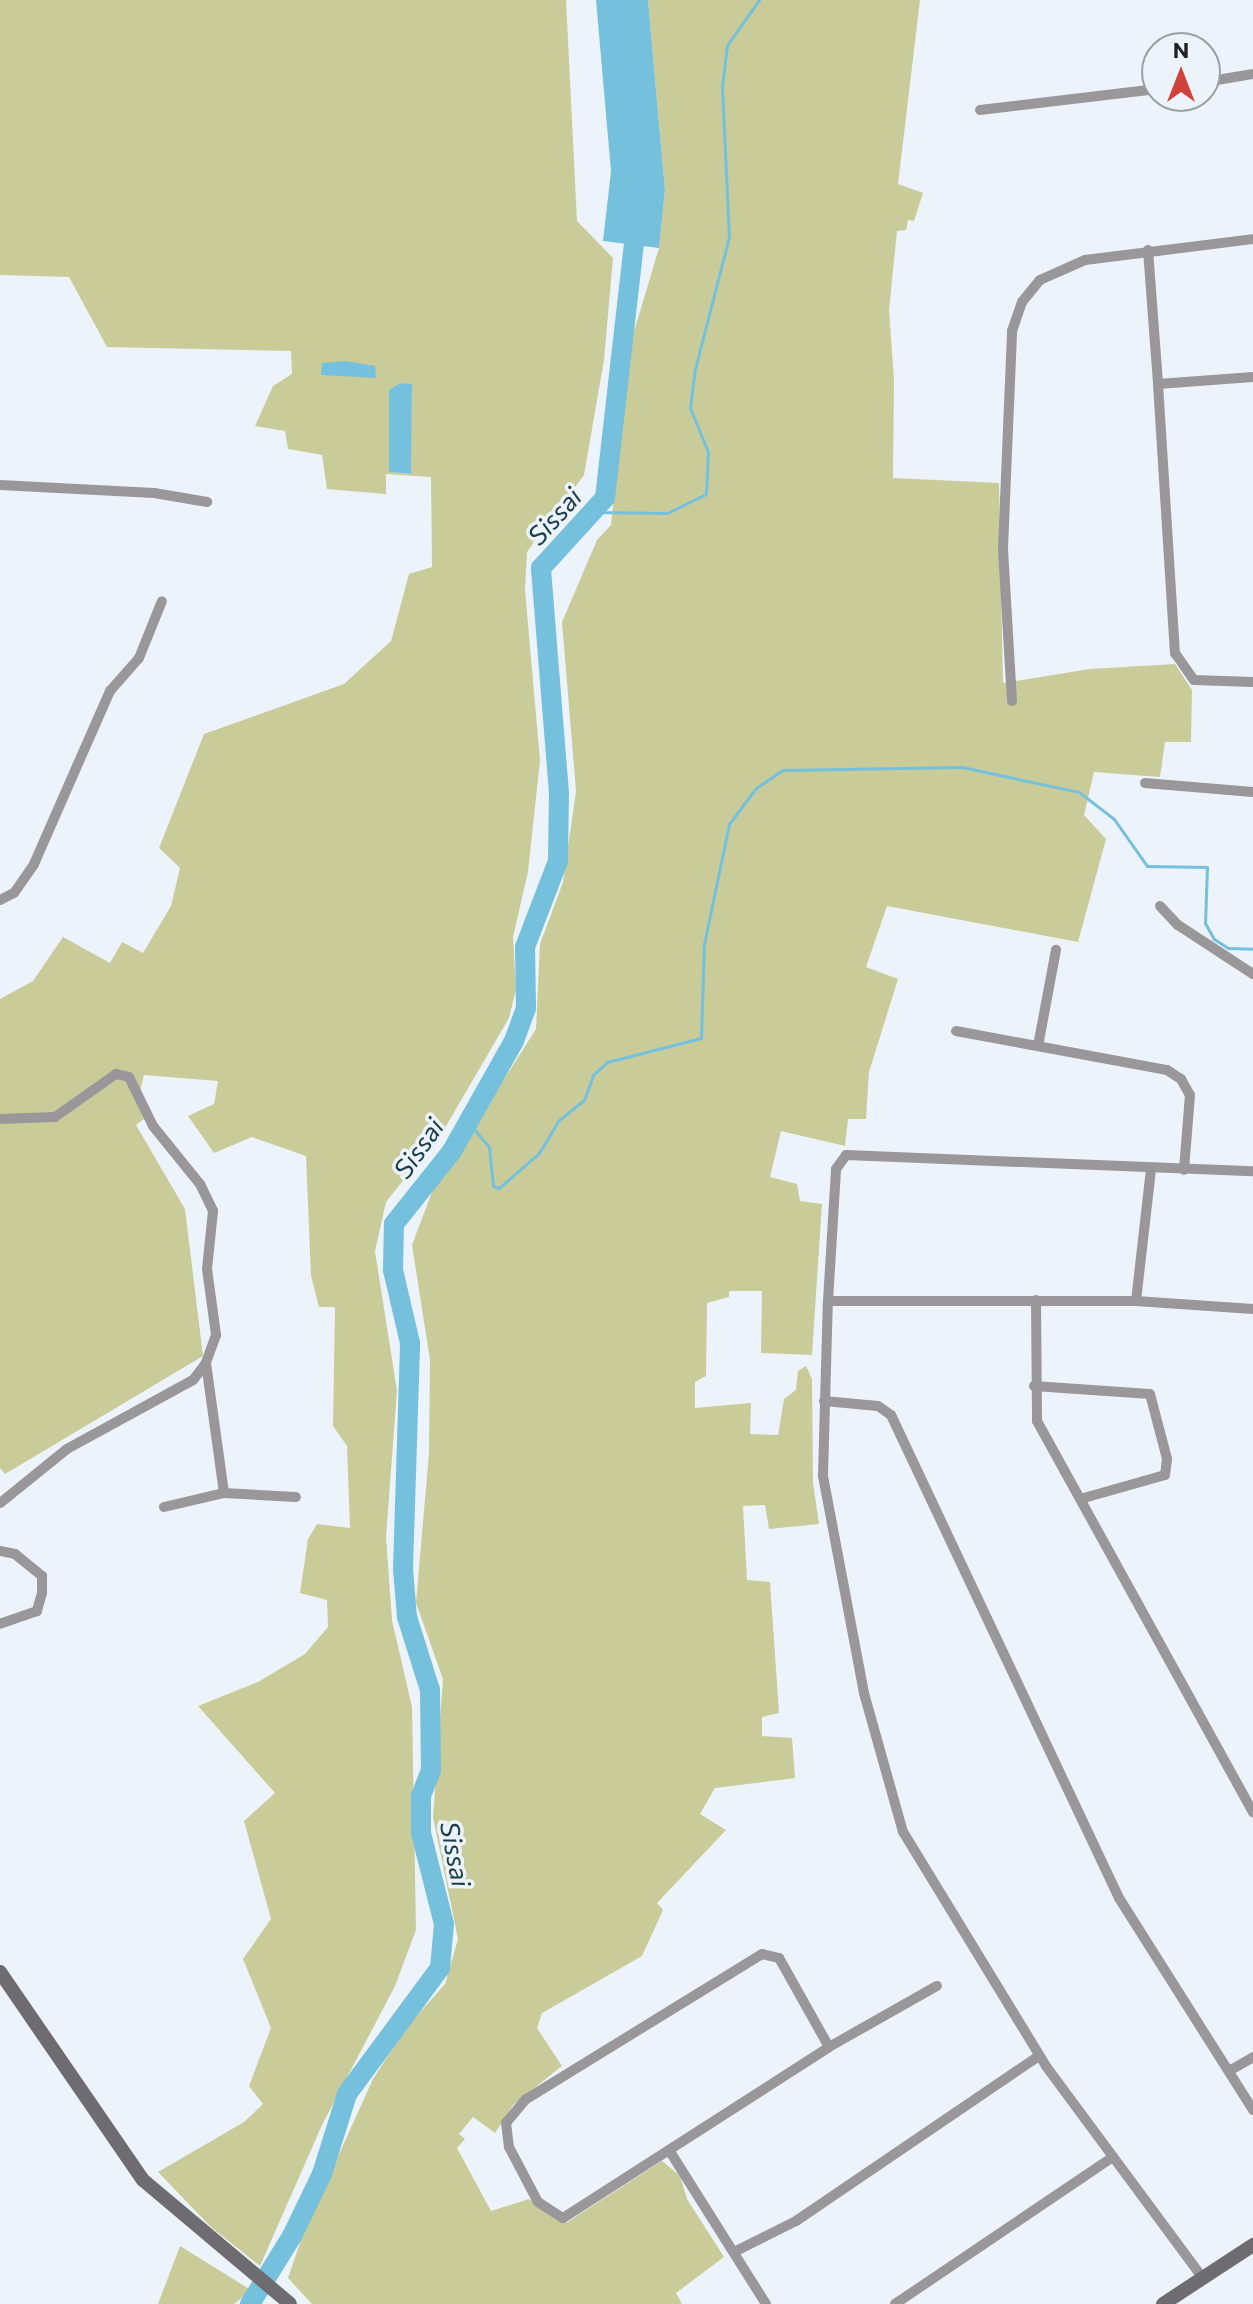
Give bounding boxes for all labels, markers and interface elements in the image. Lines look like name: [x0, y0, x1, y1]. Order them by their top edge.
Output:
north arrow: [1141, 32, 1221, 112]
text: N: [1173, 36, 1189, 63]
water label: Sissai: [520, 481, 588, 551]
water label: Sissai: [386, 1112, 450, 1184]
water label: Sissai: [434, 1819, 478, 1889]

